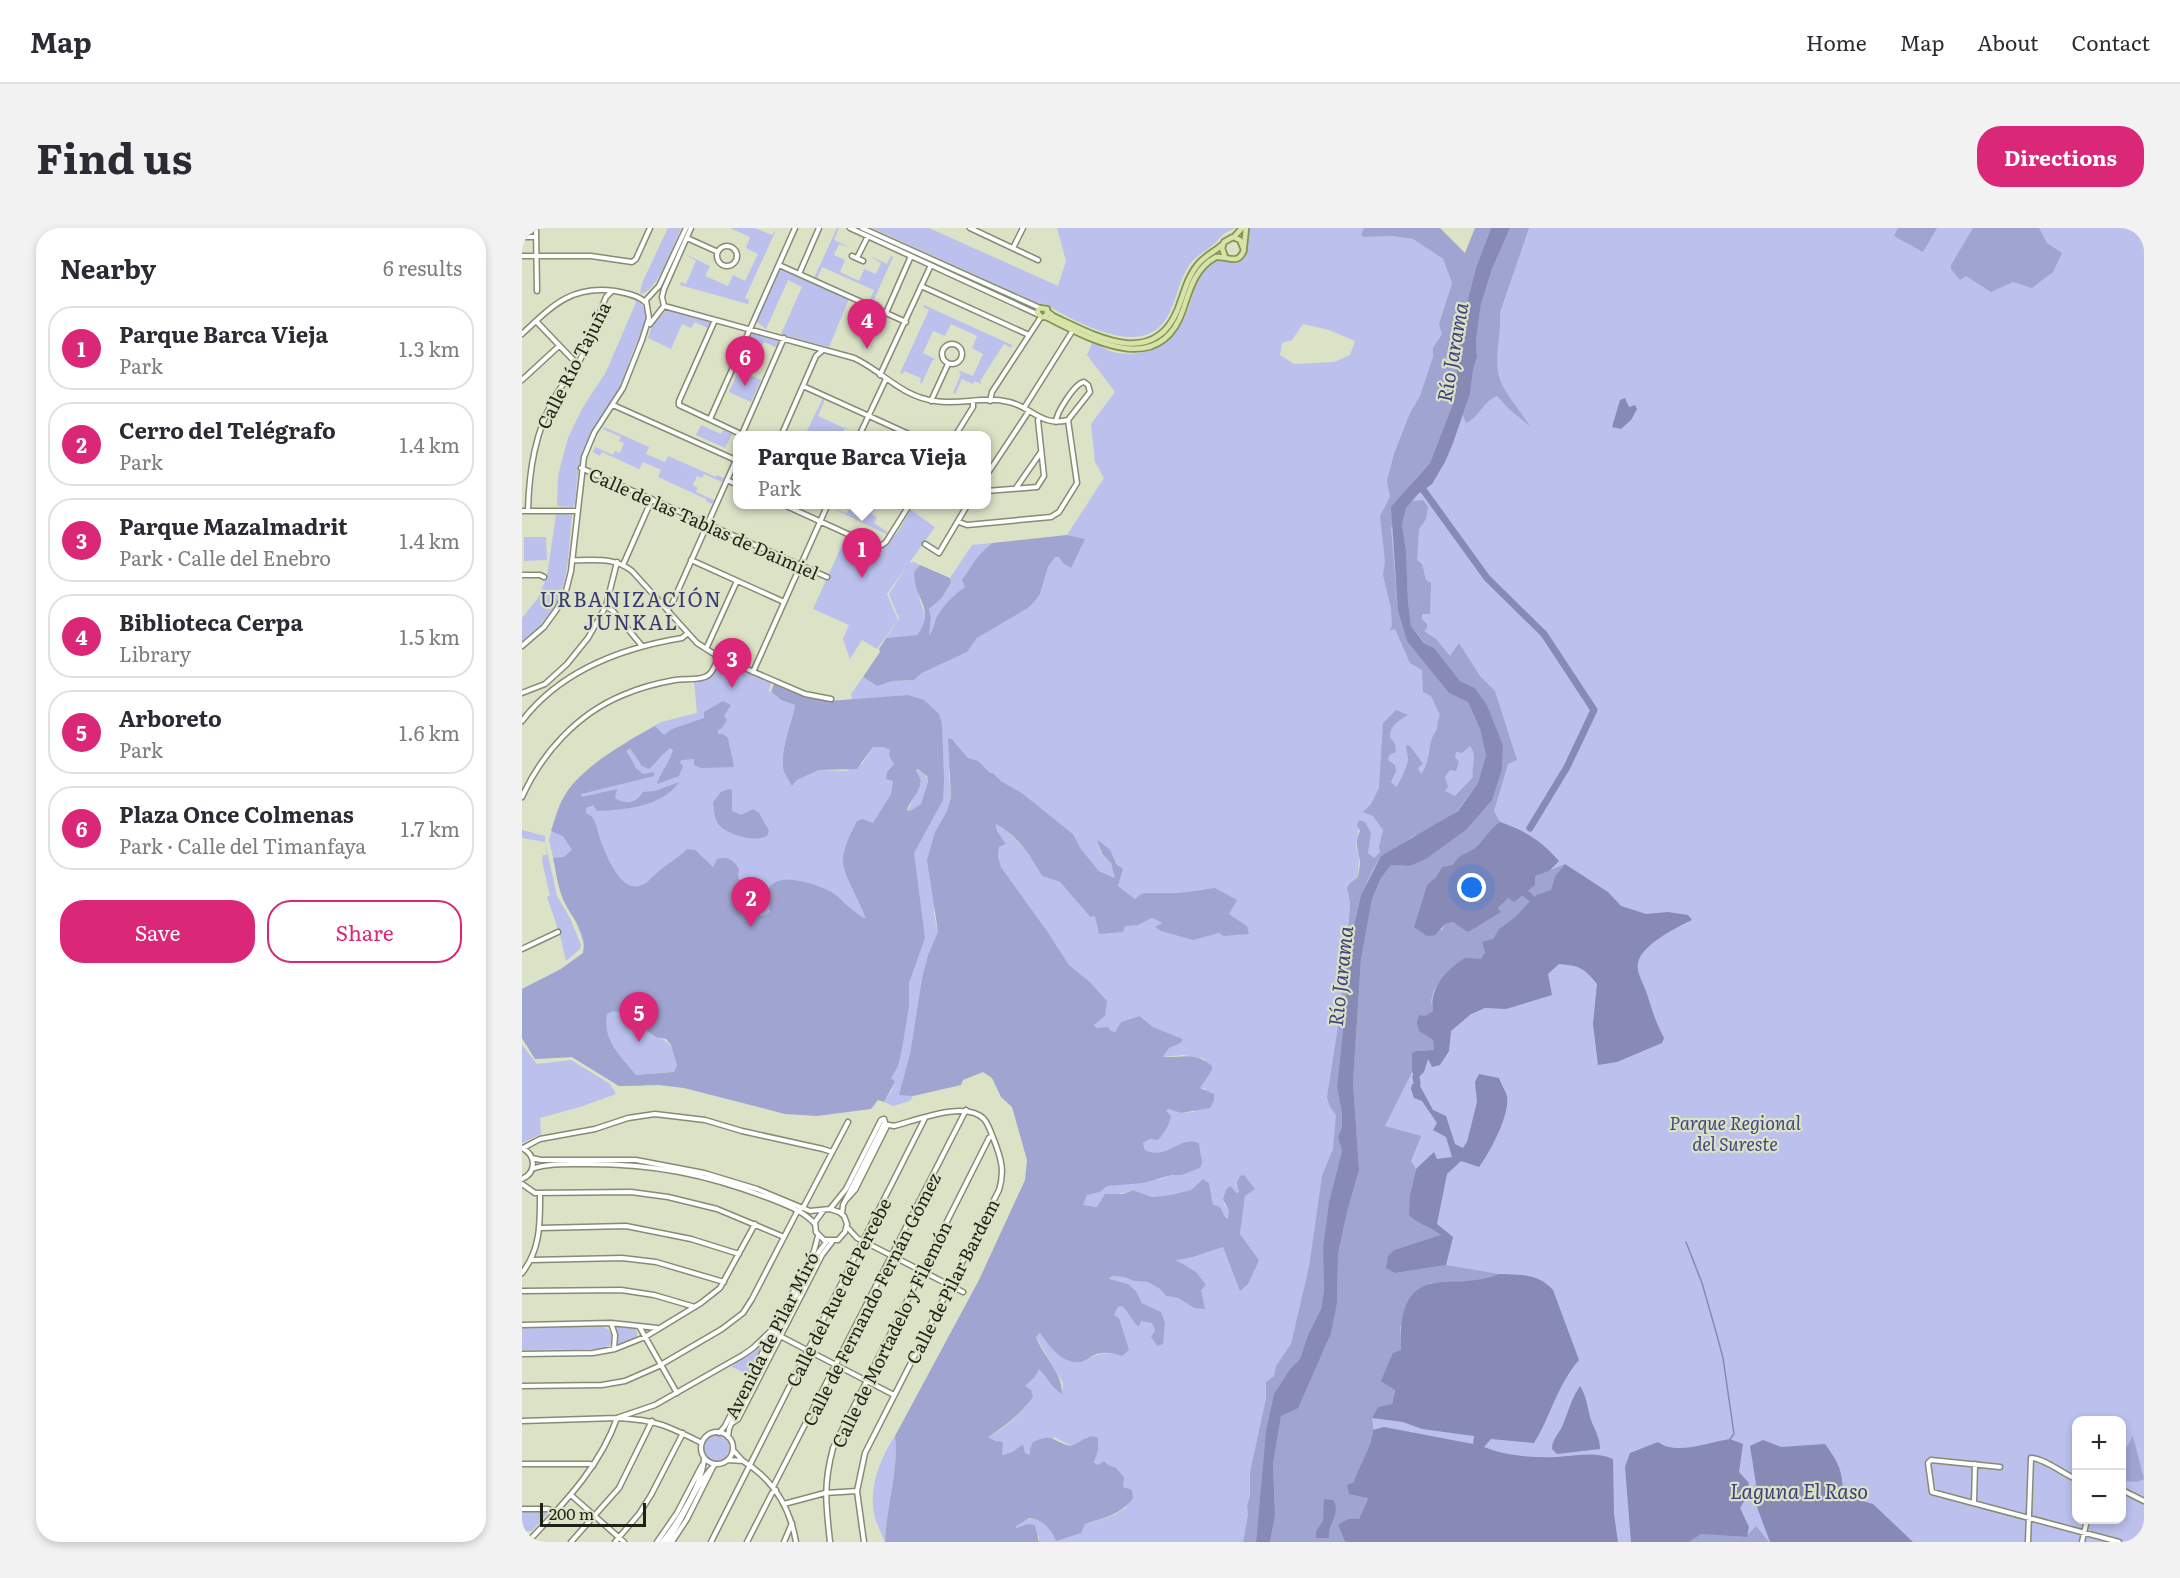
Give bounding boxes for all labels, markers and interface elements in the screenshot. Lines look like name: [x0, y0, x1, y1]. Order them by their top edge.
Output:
text: Map: [30, 20, 92, 62]
text: Home: [1806, 26, 1867, 57]
text: Map: [1900, 26, 1944, 57]
text: About: [1977, 26, 2039, 57]
text: Contact: [2072, 26, 2150, 57]
text: Find us: [36, 125, 193, 187]
button: Directions: [1977, 126, 2144, 187]
text: Nearby: [60, 248, 156, 287]
text: 6 results: [383, 252, 462, 282]
street label: Calle Río Tajuña: [529, 296, 617, 433]
water label: Río Jarama: [1428, 299, 1475, 404]
pin: 4: [848, 300, 886, 349]
text: Parque Barca Vieja: [119, 317, 328, 350]
text: 1: [77, 333, 86, 363]
text: 1.3 km: [399, 333, 460, 363]
pin: 6: [726, 336, 764, 386]
text: Park: [119, 350, 163, 380]
text: Cerro del Telégrafo: [119, 413, 336, 446]
text: 2: [76, 429, 87, 459]
text: 1.4 km: [400, 429, 460, 459]
popup: [733, 431, 991, 509]
text: Parque Barca Vieja: [757, 439, 967, 472]
text: Park: [119, 446, 163, 476]
street label: Calle de las Tablas de Daimiel: [585, 460, 823, 586]
text: Park: [757, 472, 801, 502]
text: Parque Mazalmadrit: [119, 509, 348, 542]
text: 3: [76, 525, 87, 555]
text: 1.4 km: [400, 525, 460, 555]
pin: 1: [842, 528, 882, 578]
text: Park · Calle del Enebro: [119, 542, 331, 572]
district label: URBANIZACIÓN JUNKAL: [540, 583, 722, 636]
text: Biblioteca Cerpa: [119, 605, 303, 638]
text: 4: [75, 621, 88, 651]
text: 1.5 km: [400, 621, 460, 651]
text: Library: [119, 638, 191, 668]
pin: 3: [712, 638, 752, 688]
text: Arboreto: [119, 701, 222, 734]
text: 5: [76, 717, 87, 747]
text: 1.6 km: [399, 717, 460, 747]
text: Park: [119, 734, 163, 764]
text: Plaza Once Colmenas: [119, 797, 354, 830]
text: 6: [76, 813, 87, 843]
text: 1.7 km: [401, 813, 460, 843]
text: Park · Calle del Timanfaya: [119, 830, 366, 860]
your location: [1457, 873, 1486, 902]
pin: 2: [732, 878, 770, 927]
button: Save: [60, 900, 255, 963]
button: Share: [267, 900, 462, 963]
water label: Río Jarama: [1319, 924, 1359, 1028]
pin: 5: [620, 992, 658, 1042]
park label: Parque Regional del Sureste: [1669, 1109, 1802, 1157]
street label: Calle de Fernando Fernán Gómez: [795, 1167, 947, 1430]
street label: Calle del Rue del Percebe: [779, 1193, 897, 1391]
street label: Calle de Pilar Bardem: [899, 1194, 1005, 1368]
street label: Calle de Mortadelo y Filemón: [824, 1216, 958, 1452]
street label: Avenida de Pilar Miró: [717, 1247, 825, 1423]
map controls: [2072, 1416, 2126, 1524]
button: +: [2072, 1416, 2126, 1470]
button: −: [2072, 1470, 2126, 1524]
water label: Laguna El Raso: [1730, 1475, 1868, 1505]
scale bar: [540, 1500, 646, 1528]
text: 200 m: [549, 1501, 594, 1525]

